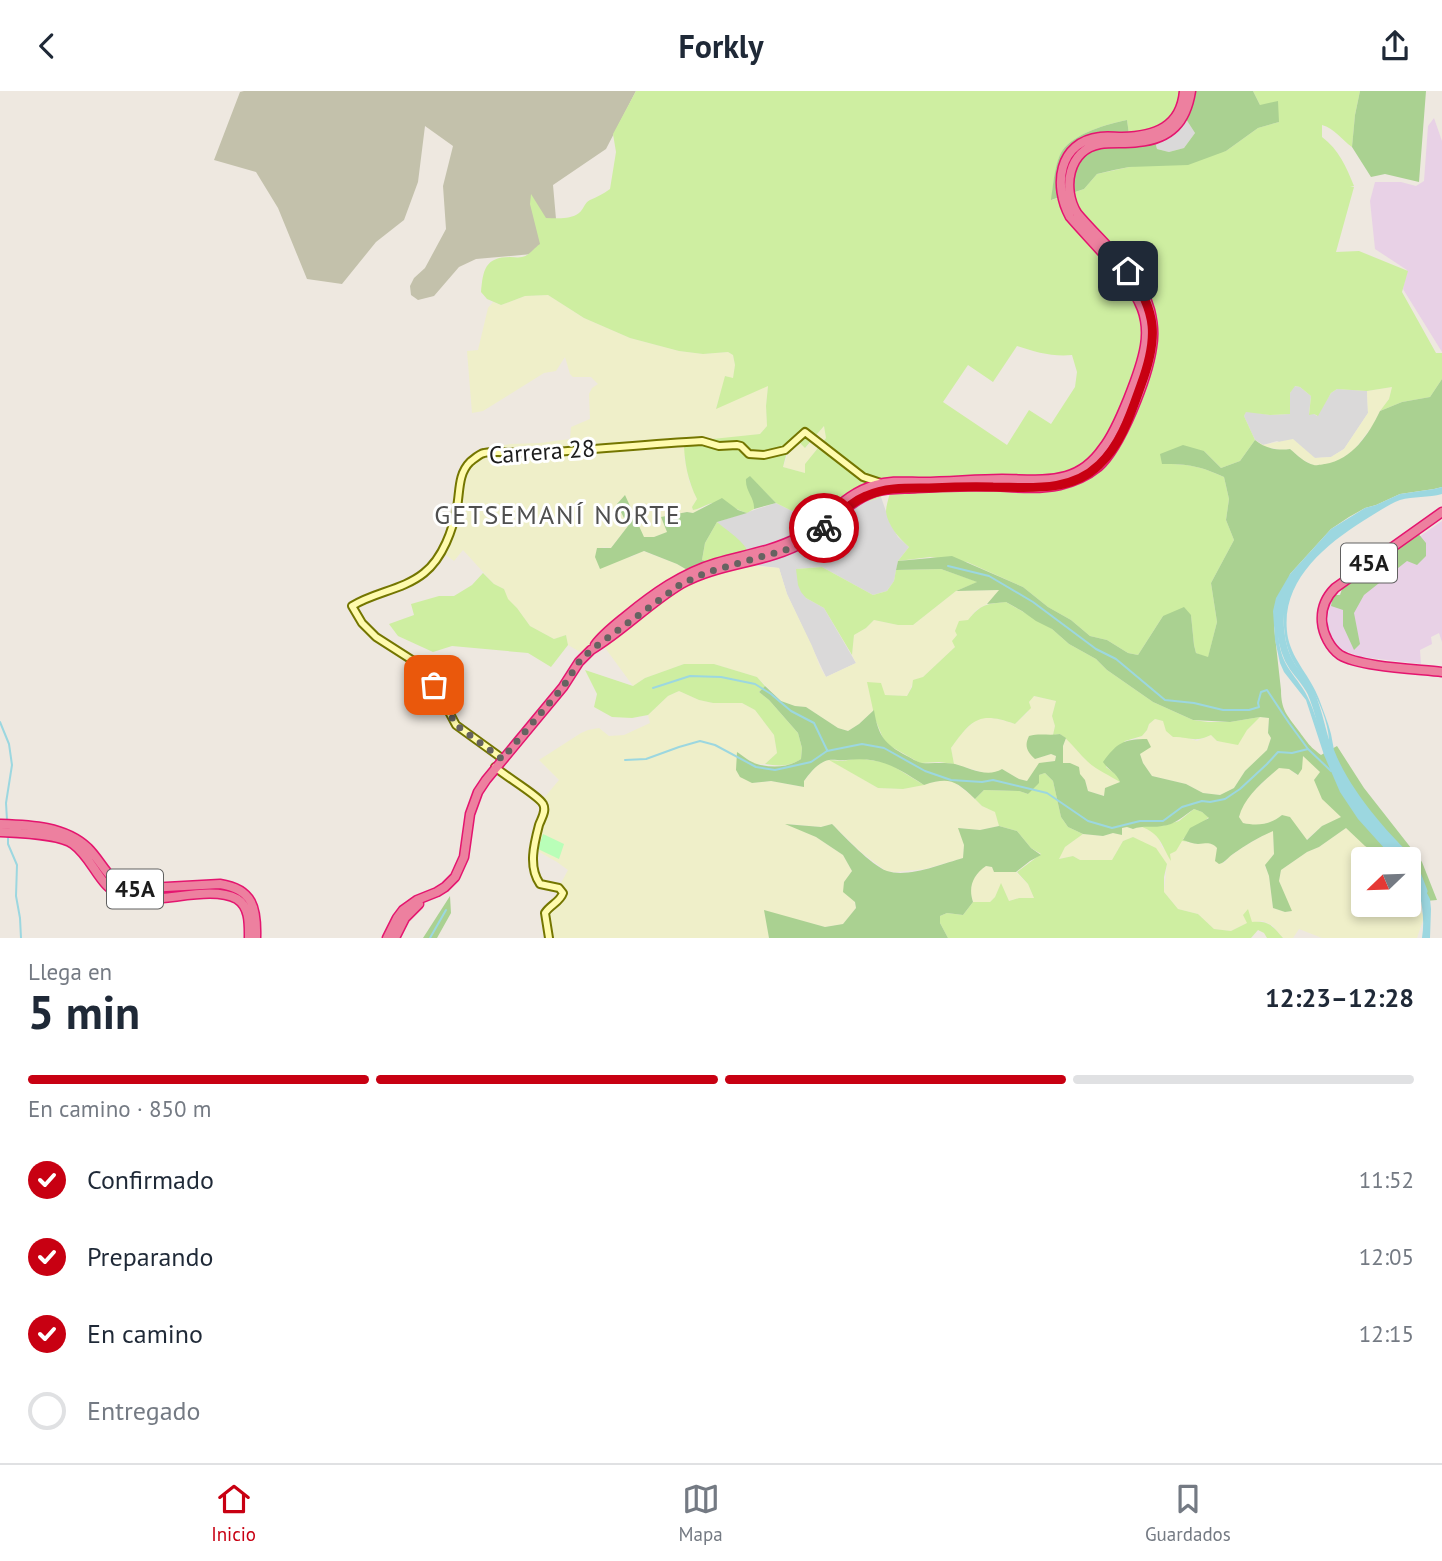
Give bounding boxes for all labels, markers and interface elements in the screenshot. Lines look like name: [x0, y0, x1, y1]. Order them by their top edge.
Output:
text: Forkly: [678, 25, 764, 67]
icon: back: [28, 27, 66, 65]
icon: share: [1376, 27, 1414, 65]
pin: [1098, 241, 1158, 301]
icon: home: [1109, 252, 1147, 290]
street label: Carrera 28: [488, 432, 596, 471]
courier: [789, 493, 859, 563]
district label: GETSEMANÍ NORTE: [434, 498, 682, 531]
icon: bike: [805, 509, 843, 547]
road number: 45A: [1341, 543, 1397, 583]
pin: [404, 655, 464, 715]
icon: bag: [415, 666, 453, 704]
north arrow: [1351, 847, 1421, 917]
map controls: [1351, 847, 1421, 917]
road number: 45A: [107, 869, 163, 909]
text: Llega en: [28, 957, 112, 986]
text: 12:23–12:28: [1265, 981, 1414, 1014]
text: 5 min: [28, 982, 140, 1042]
text: En camino · 850 m: [28, 1094, 211, 1123]
icon: check: [28, 1161, 66, 1199]
text: Confirmado: [87, 1163, 214, 1196]
text: 11:52: [1359, 1165, 1414, 1194]
icon: check: [28, 1238, 66, 1276]
text: Preparando: [87, 1240, 214, 1273]
text: 12:05: [1359, 1242, 1414, 1271]
icon: check: [28, 1315, 66, 1353]
text: En camino: [87, 1317, 203, 1350]
text: 12:15: [1359, 1319, 1414, 1348]
text: Entregado: [87, 1394, 201, 1427]
tab: Inicio: [211, 1480, 256, 1546]
tab: Mapa: [678, 1480, 723, 1546]
tab: Guardados: [1145, 1480, 1231, 1546]

